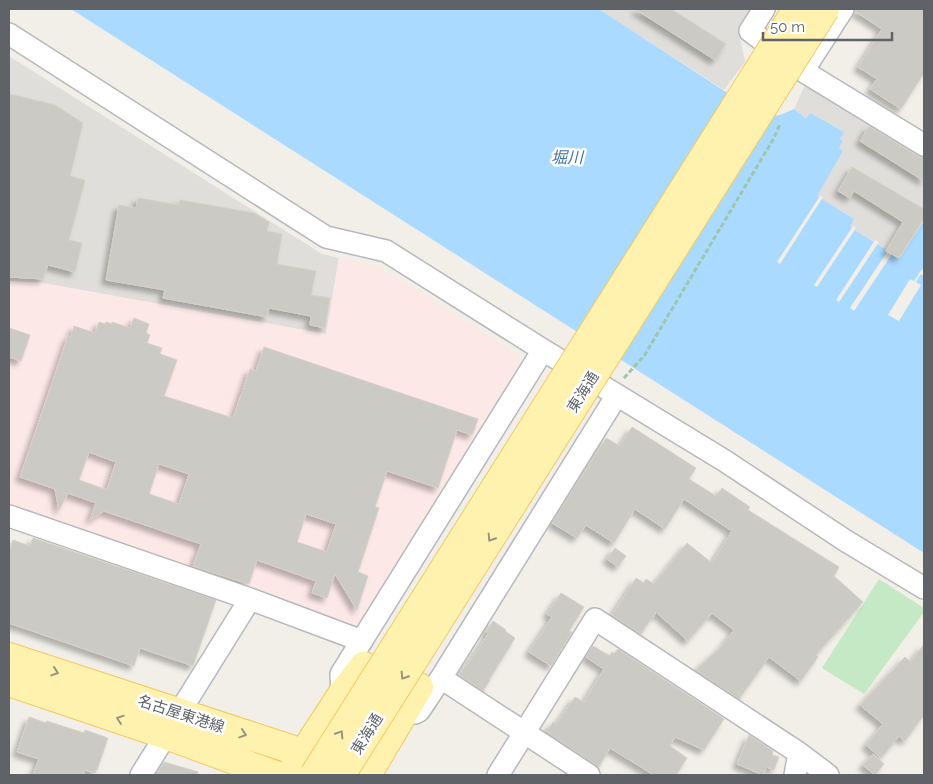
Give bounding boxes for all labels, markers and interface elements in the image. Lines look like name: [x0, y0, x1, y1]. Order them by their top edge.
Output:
scale bar: [763, 10, 892, 42]
text: 50 m: [770, 18, 805, 36]
water label: 堀川: [551, 148, 585, 167]
street label: 東海通: [563, 368, 603, 416]
one-way arrow: [487, 533, 497, 542]
one-way arrow: [50, 666, 59, 676]
one-way arrow: [401, 670, 410, 679]
street label: 名古屋東港線: [135, 692, 227, 736]
street label: 東海通: [347, 710, 387, 758]
one-way arrow: [116, 715, 124, 725]
one-way arrow: [238, 728, 246, 738]
one-way arrow: [334, 730, 344, 739]

